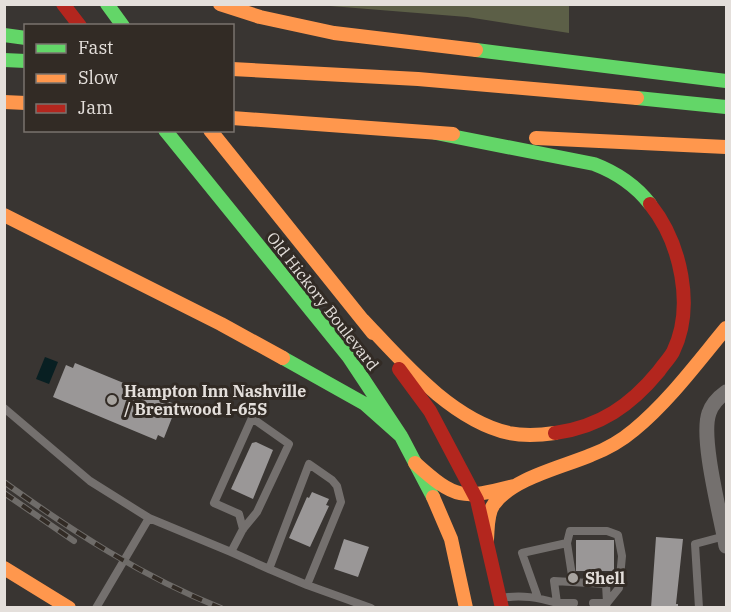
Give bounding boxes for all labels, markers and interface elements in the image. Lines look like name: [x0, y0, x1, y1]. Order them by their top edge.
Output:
legend: [24, 24, 234, 132]
text: Fast: [78, 36, 113, 59]
text: Slow: [78, 66, 118, 89]
text: Jam: [78, 96, 113, 119]
street label: Old Hickory Boulevard: [263, 228, 384, 375]
place label: Hampton Inn Nashville / Brentwood I-65S: [124, 381, 306, 419]
marker: Hampton Inn Nashville / Brentwood I-65S: [105, 393, 119, 407]
place label: Shell: [585, 568, 625, 588]
marker: Shell: [566, 571, 580, 585]

